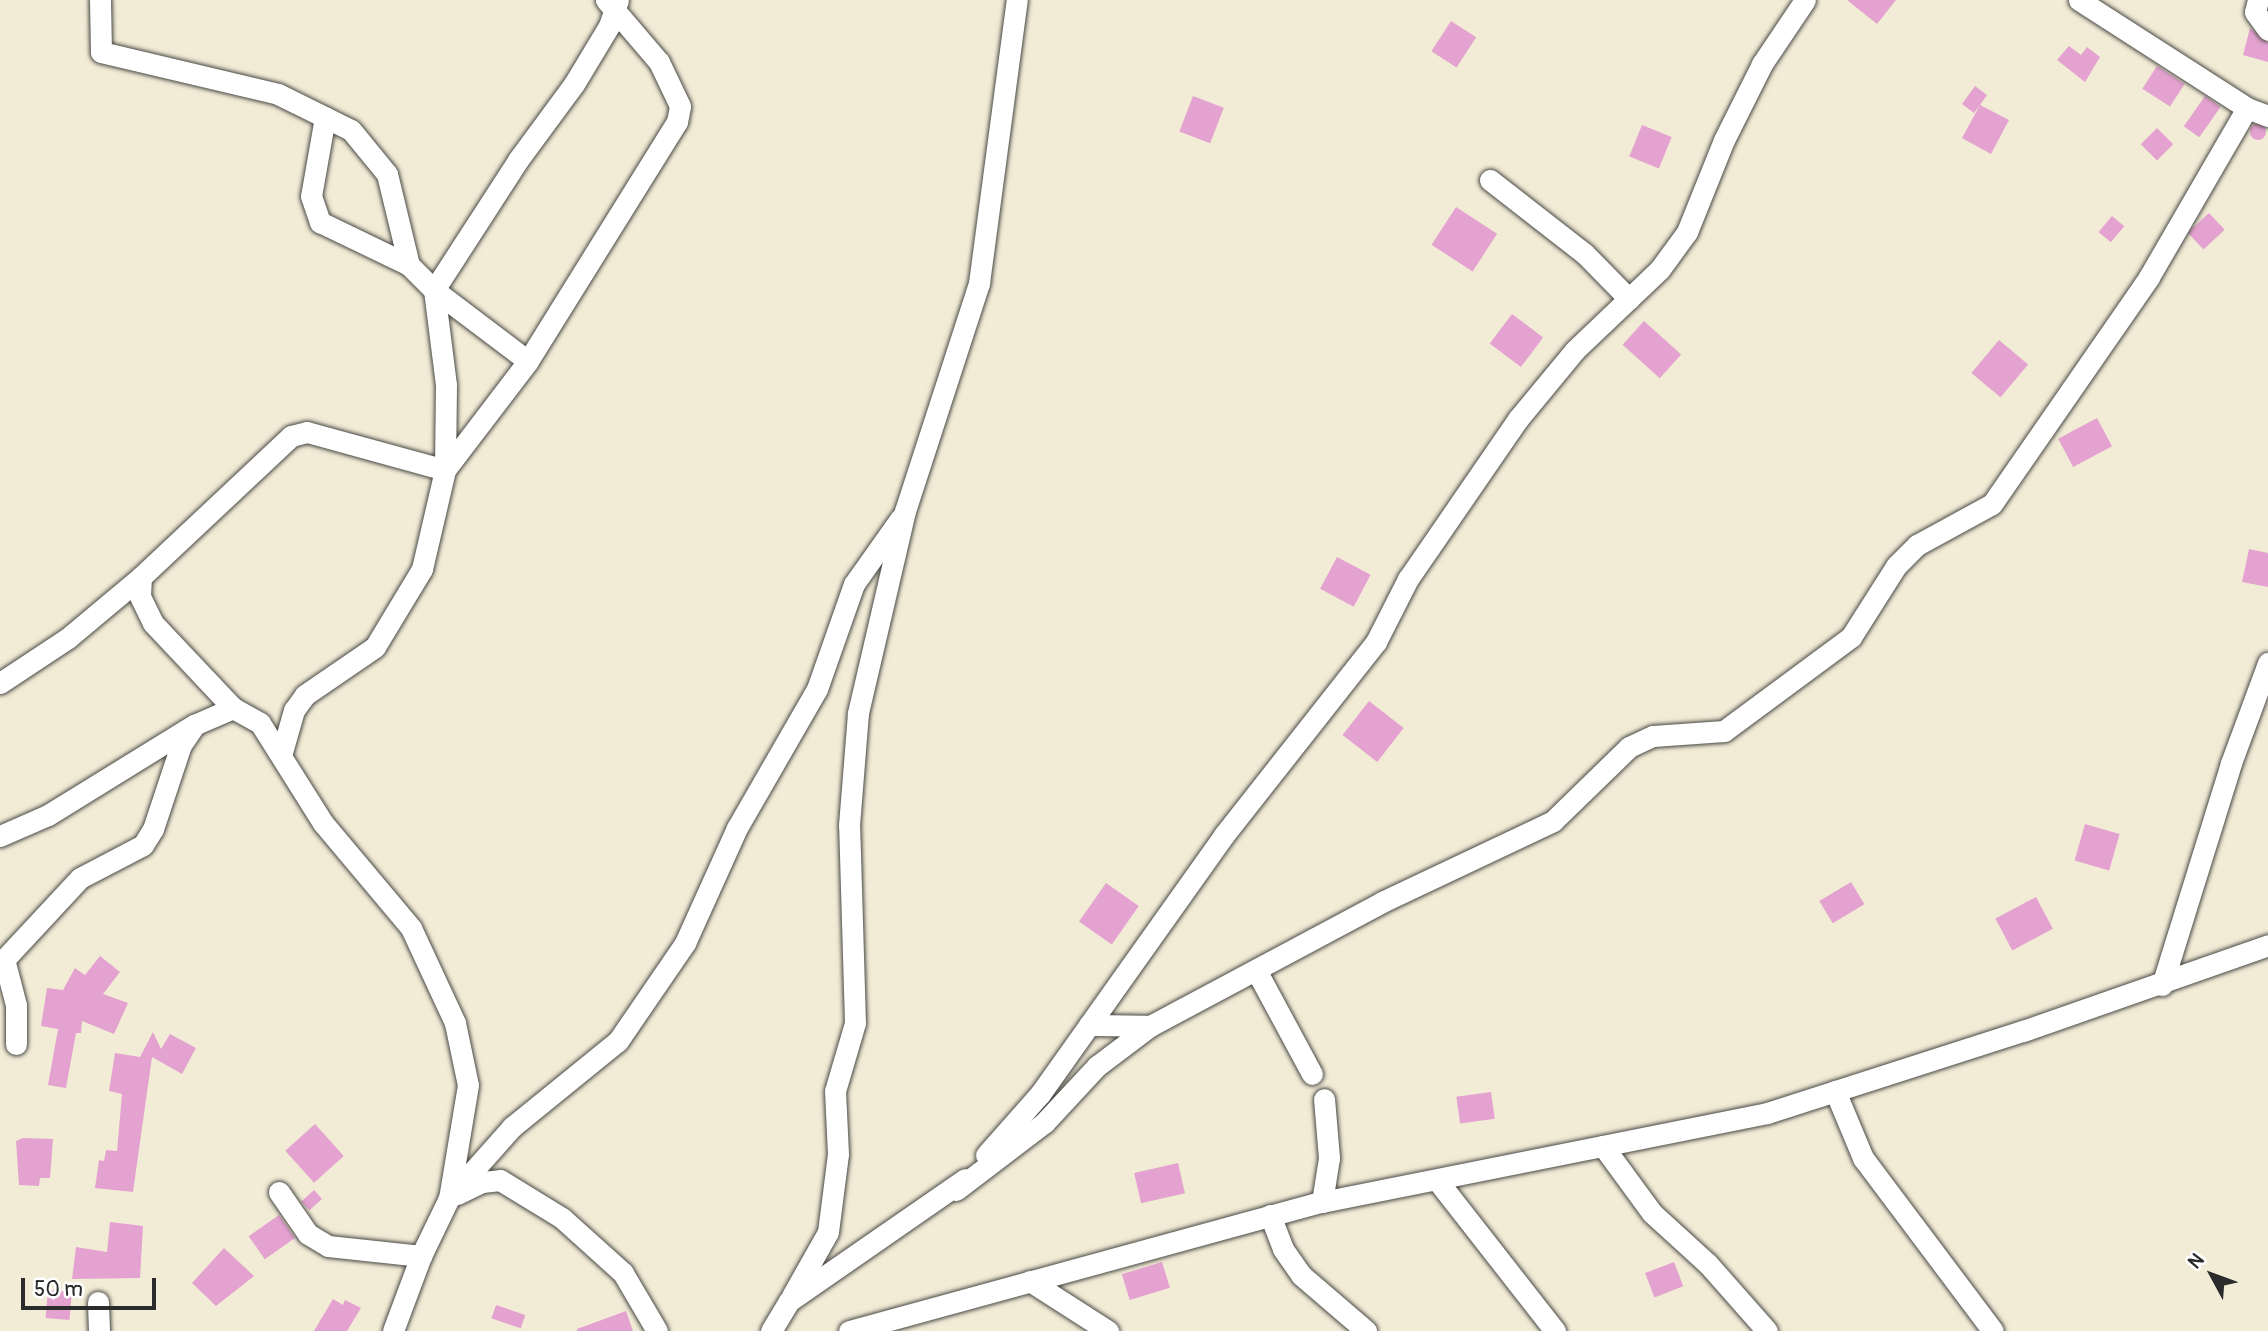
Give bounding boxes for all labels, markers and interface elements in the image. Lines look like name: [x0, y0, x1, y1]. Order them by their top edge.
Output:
north arrow: [2177, 1240, 2247, 1310]
text: N: [2183, 1249, 2209, 1274]
scale bar: [24, 1264, 159, 1308]
text: 50 m: [34, 1276, 83, 1303]

